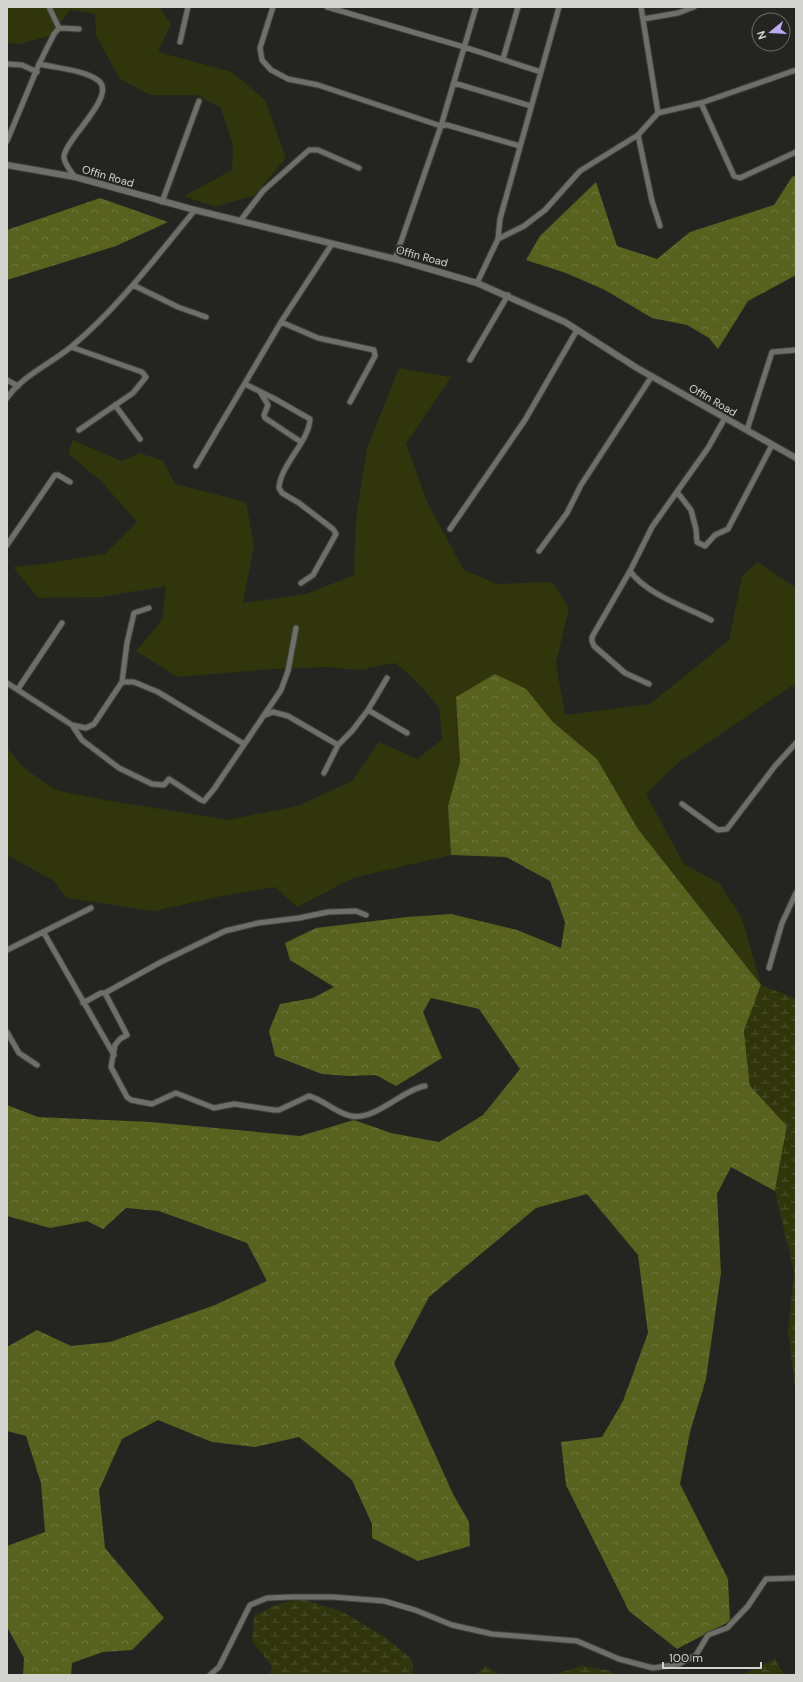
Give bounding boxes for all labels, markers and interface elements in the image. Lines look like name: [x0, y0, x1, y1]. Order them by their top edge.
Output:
north arrow: [751, 12, 791, 52]
text: N: [754, 29, 769, 41]
street label: Offin Road: [80, 162, 136, 190]
street label: Offin Road: [394, 242, 450, 270]
street label: Offin Road: [686, 381, 740, 419]
scale bar: [663, 1644, 761, 1670]
text: 100 m: [669, 1650, 703, 1666]

